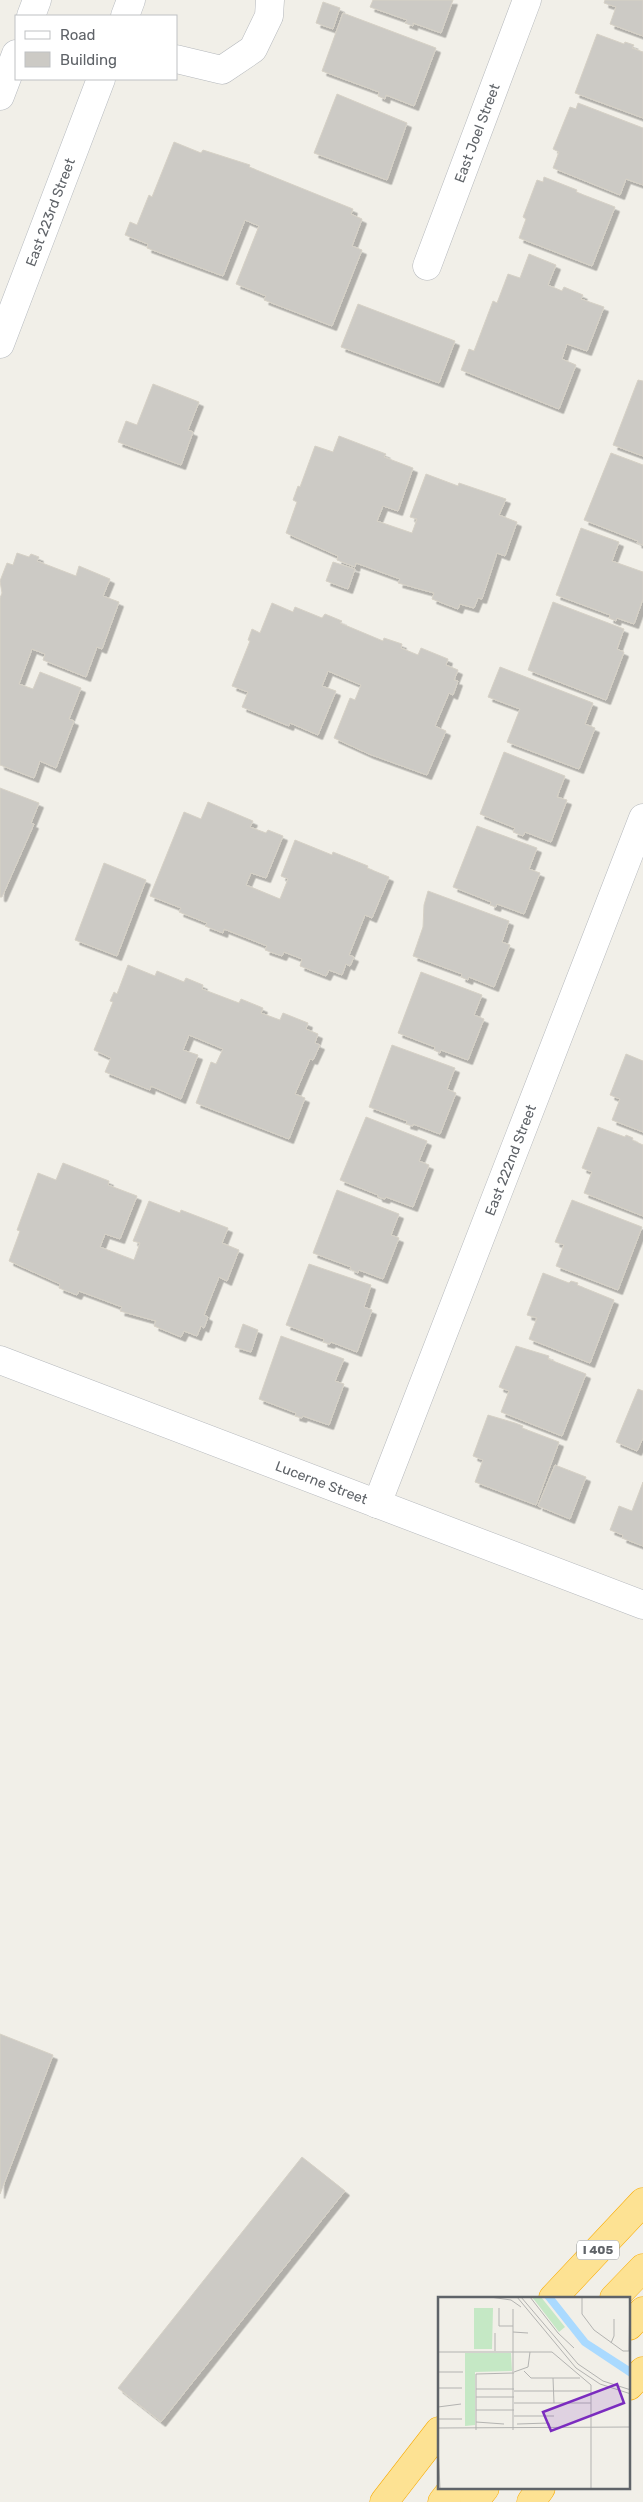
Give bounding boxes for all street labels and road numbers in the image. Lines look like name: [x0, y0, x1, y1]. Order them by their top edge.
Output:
street label: East Joel Street: [451, 81, 503, 185]
street label: East 223rd Street: [22, 155, 79, 269]
street label: East 222nd Street: [481, 1102, 540, 1218]
street label: Lucerne Street: [273, 1457, 370, 1508]
road number: I 405: [577, 2240, 619, 2260]

